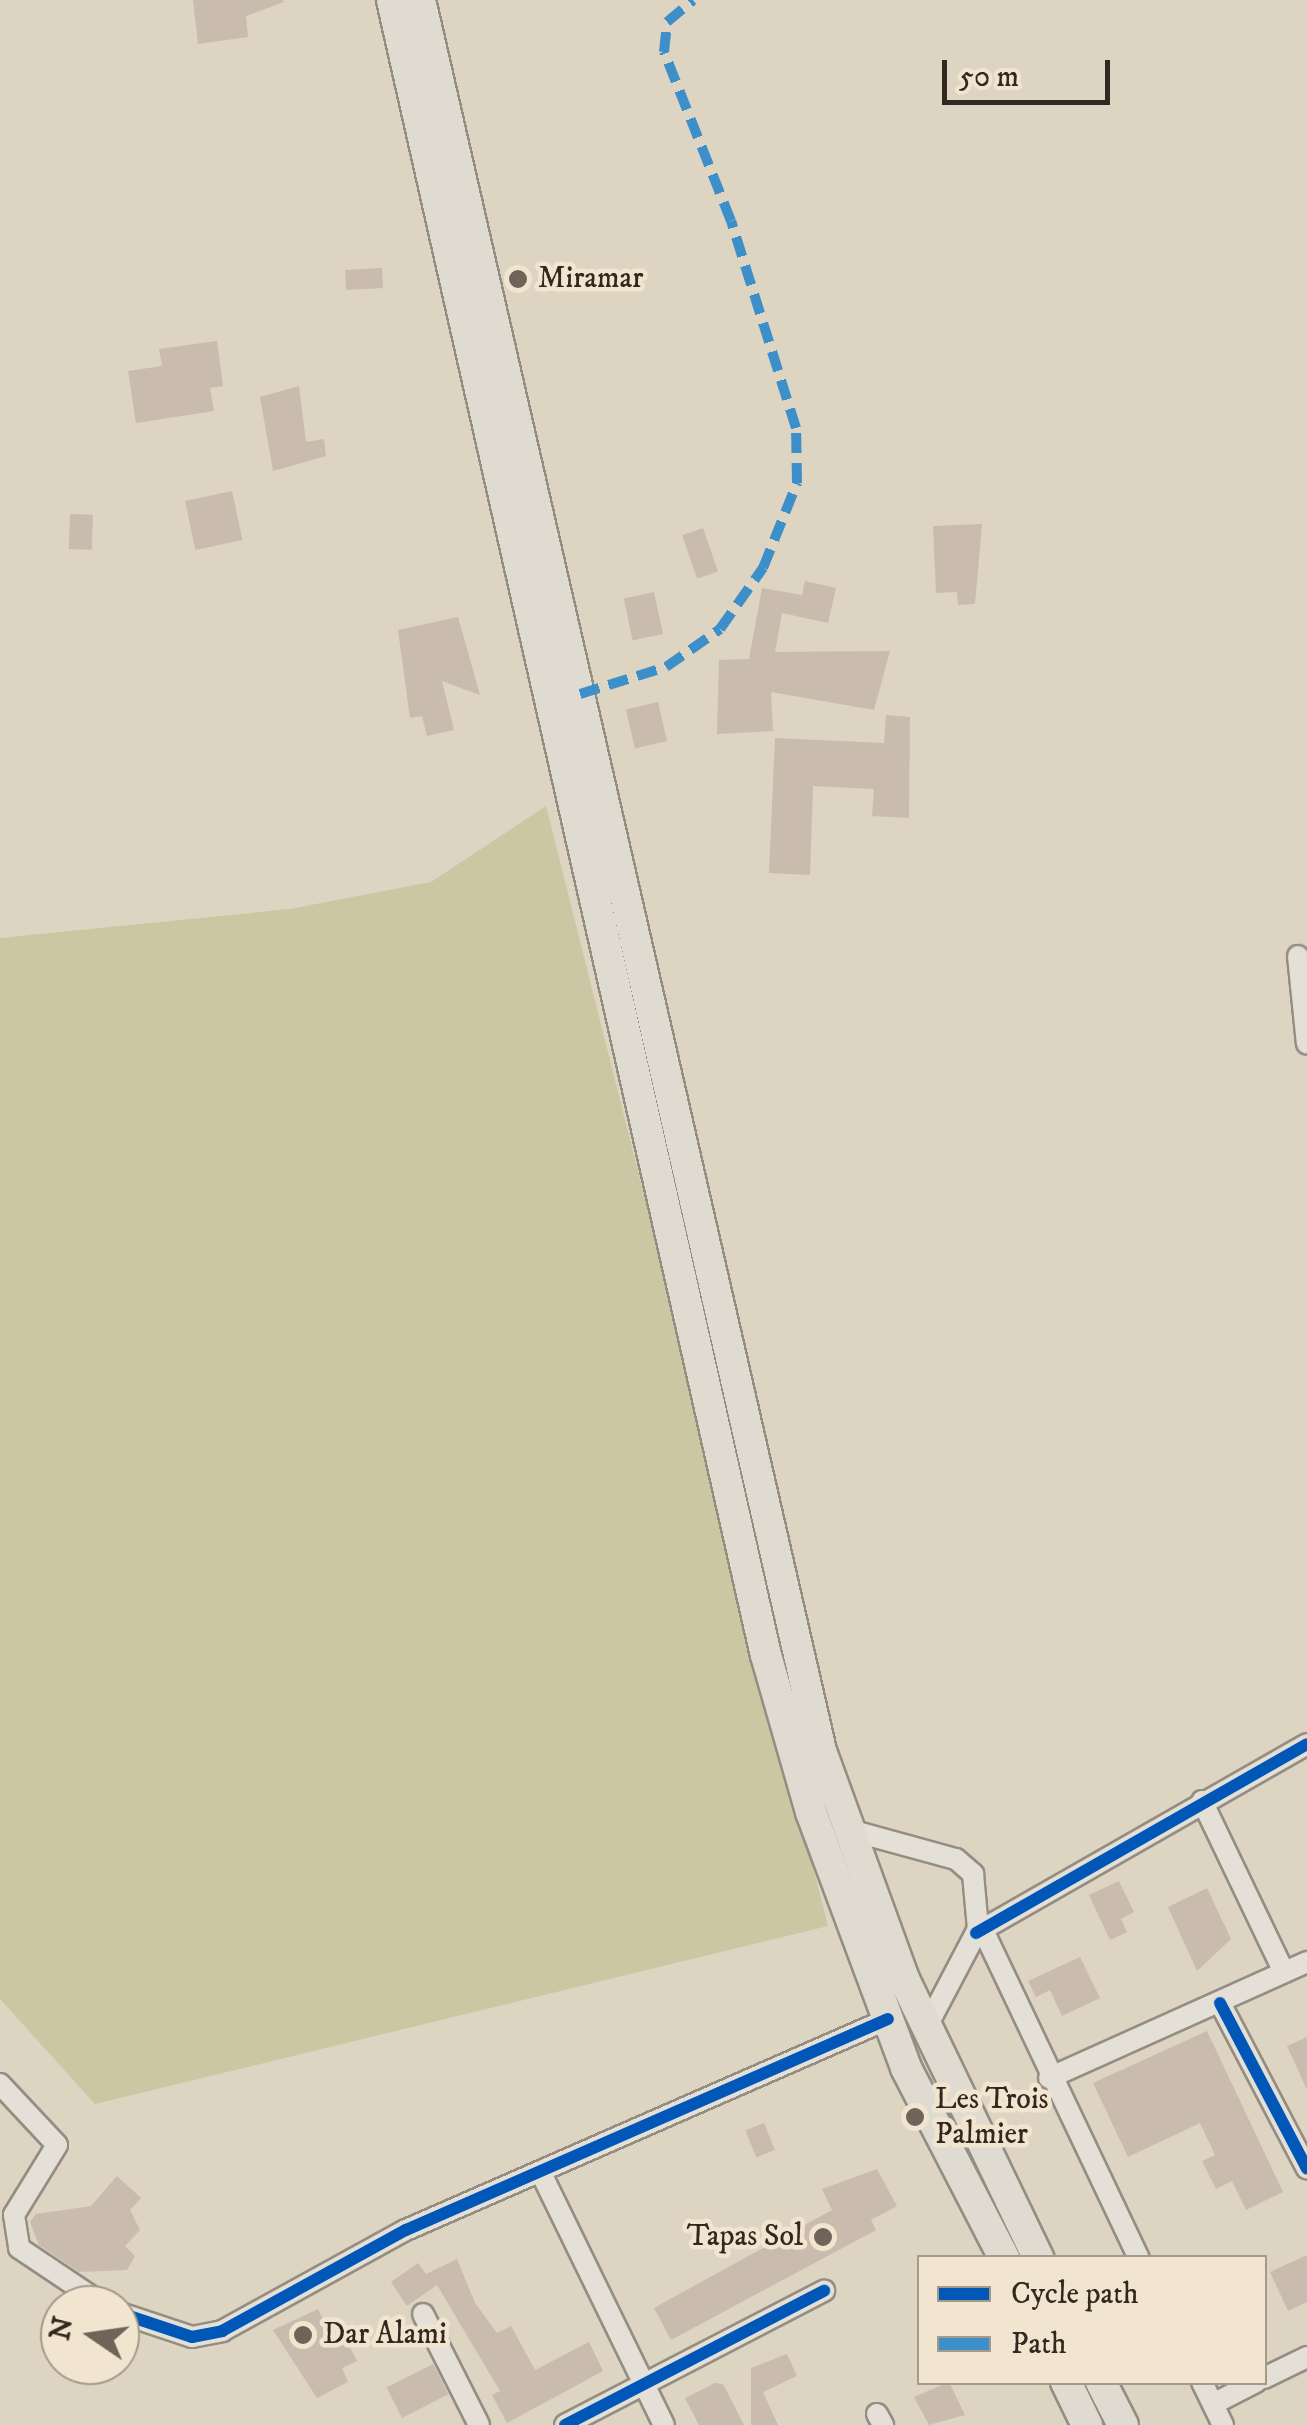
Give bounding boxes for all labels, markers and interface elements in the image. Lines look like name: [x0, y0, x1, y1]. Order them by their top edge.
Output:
scale bar: [947, 40, 1114, 102]
text: 50 m: [959, 59, 1019, 96]
place label: Miramar: [538, 261, 644, 297]
marker: Miramar: [507, 268, 529, 290]
place label: Les Trois Palmier: [935, 2082, 1049, 2152]
marker: Les Trois Palmier: [904, 2106, 926, 2128]
place label: Tapas Sol: [687, 2219, 803, 2255]
marker: Tapas Sol: [812, 2226, 834, 2248]
legend: [917, 2255, 1267, 2385]
text: Cycle path: [1011, 2276, 1139, 2313]
north arrow: [40, 2285, 140, 2385]
text: N: [43, 2313, 82, 2344]
place label: Dar Alami: [323, 2317, 447, 2353]
marker: Dar Alami: [292, 2324, 314, 2346]
text: Path: [1011, 2326, 1067, 2363]

